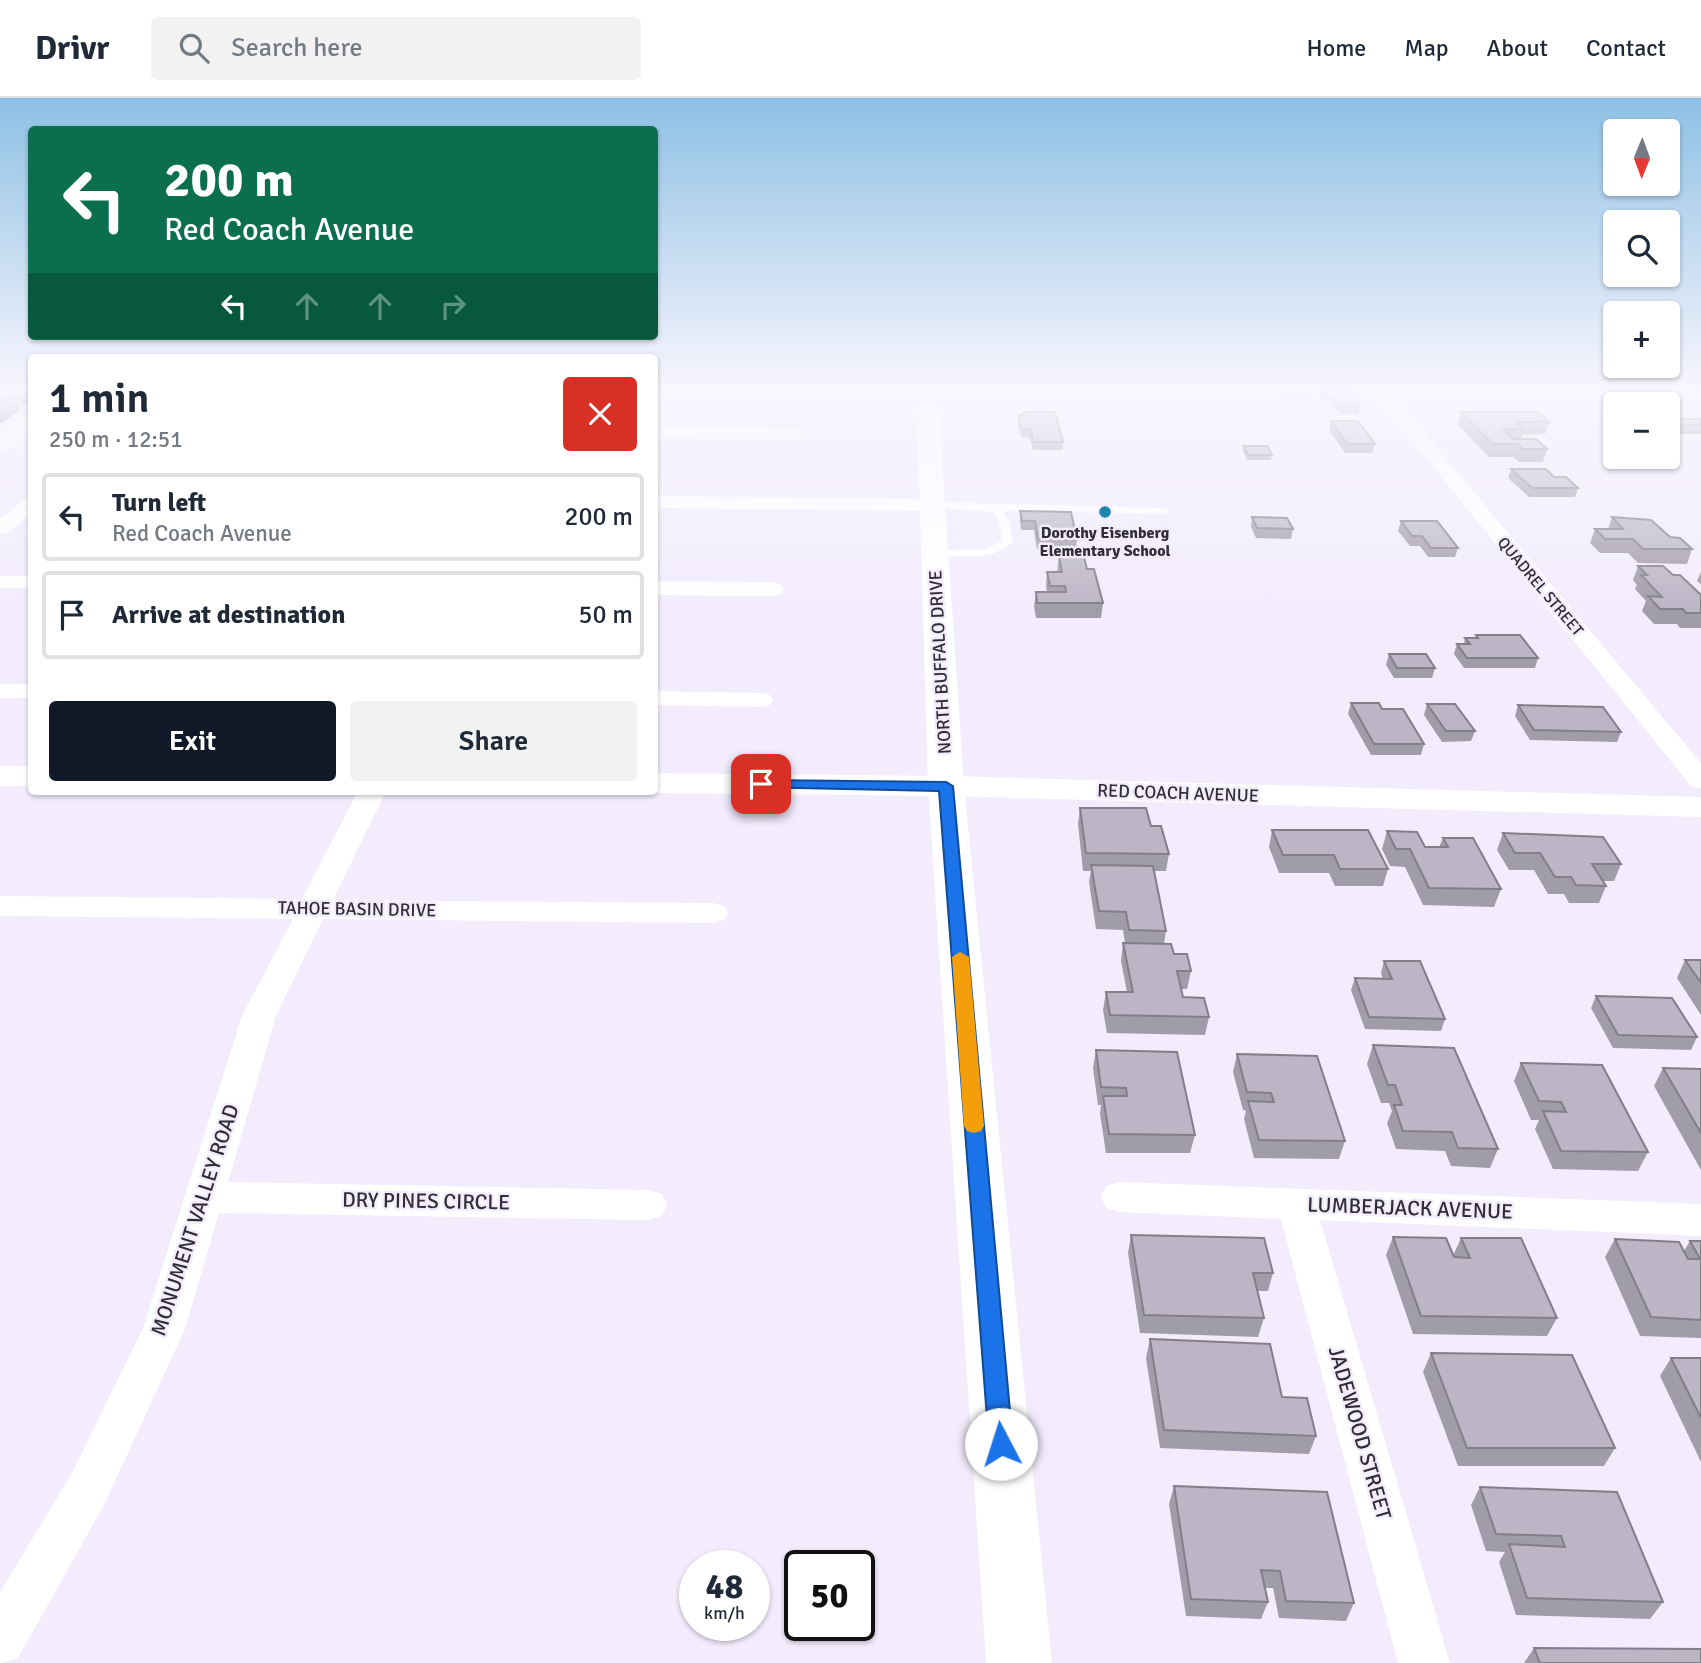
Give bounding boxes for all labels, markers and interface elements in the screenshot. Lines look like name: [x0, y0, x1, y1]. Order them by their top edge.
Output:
search box: [151, 17, 641, 80]
text: Drivr: [35, 28, 109, 69]
icon: search: [175, 29, 213, 67]
text: Search here: [231, 32, 362, 64]
text: Home: [1306, 33, 1366, 63]
text: Map: [1404, 33, 1449, 63]
text: About: [1487, 33, 1548, 63]
text: Contact: [1586, 33, 1666, 63]
north arrow: [1603, 119, 1680, 196]
map controls: [1603, 119, 1680, 469]
text: 200 m: [164, 150, 294, 210]
icon: left: [49, 154, 140, 245]
text: Red Coach Avenue: [164, 210, 414, 249]
button: search: [1603, 210, 1680, 287]
icon: left: [215, 287, 253, 325]
icon: ahead: [288, 287, 326, 325]
icon: ahead: [361, 287, 399, 325]
icon: right: [434, 287, 472, 325]
button: +: [1603, 301, 1680, 378]
text: 1 min: [49, 373, 150, 424]
button: close: [563, 377, 637, 451]
button: −: [1603, 392, 1680, 469]
text: 250 m · 12:51: [49, 425, 183, 454]
text: Turn left: [112, 487, 206, 519]
icon: left: [53, 498, 91, 536]
text: 200 m: [564, 501, 633, 533]
marker: Dorothy Eisenberg Elementary School: [1097, 504, 1113, 520]
text: Red Coach Avenue: [112, 519, 292, 548]
place label: Dorothy Eisenberg Elementary School: [1039, 523, 1171, 561]
street label: QUADREL STREET: [1493, 533, 1588, 640]
street label: NORTH BUFFALO DRIVE: [924, 569, 956, 755]
icon: arrive: [53, 596, 91, 634]
text: Arrive at destination: [112, 599, 345, 631]
text: 50 m: [578, 599, 633, 631]
button: Exit: [49, 701, 336, 781]
button: Share: [350, 701, 637, 781]
pin: [731, 754, 791, 814]
icon: arrive: [742, 765, 780, 803]
street label: RED COACH AVENUE: [1097, 779, 1259, 807]
street label: TAHOE BASIN DRIVE: [278, 897, 436, 921]
street label: MONUMENT VALLEY ROAD: [145, 1101, 245, 1339]
street label: DRY PINES CIRCLE: [342, 1187, 510, 1215]
street label: LUMBERJACK AVENUE: [1307, 1191, 1513, 1225]
street label: JADEWOOD STREET: [1323, 1343, 1397, 1523]
position arrow: [964, 1407, 1038, 1481]
speed limit sign: 50: [784, 1550, 875, 1641]
text: 48: [706, 1565, 743, 1608]
text: km/h: [704, 1602, 745, 1624]

